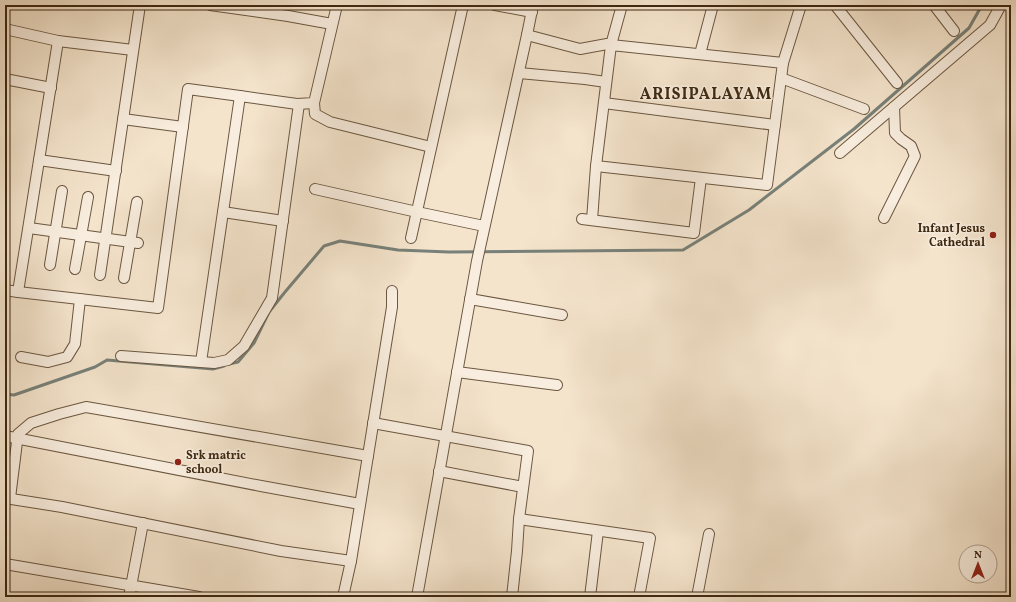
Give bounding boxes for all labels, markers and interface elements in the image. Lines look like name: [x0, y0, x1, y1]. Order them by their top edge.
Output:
district label: ARISIPALAYAM: [640, 84, 772, 106]
place label: Infant Jesus Cathedral: [918, 221, 985, 251]
marker: Infant Jesus Cathedral: [988, 230, 998, 240]
place label: Srk matric school: [186, 448, 246, 478]
marker: Srk matric school: [173, 457, 183, 467]
north arrow: [958, 544, 998, 584]
text: N: [974, 548, 982, 563]

